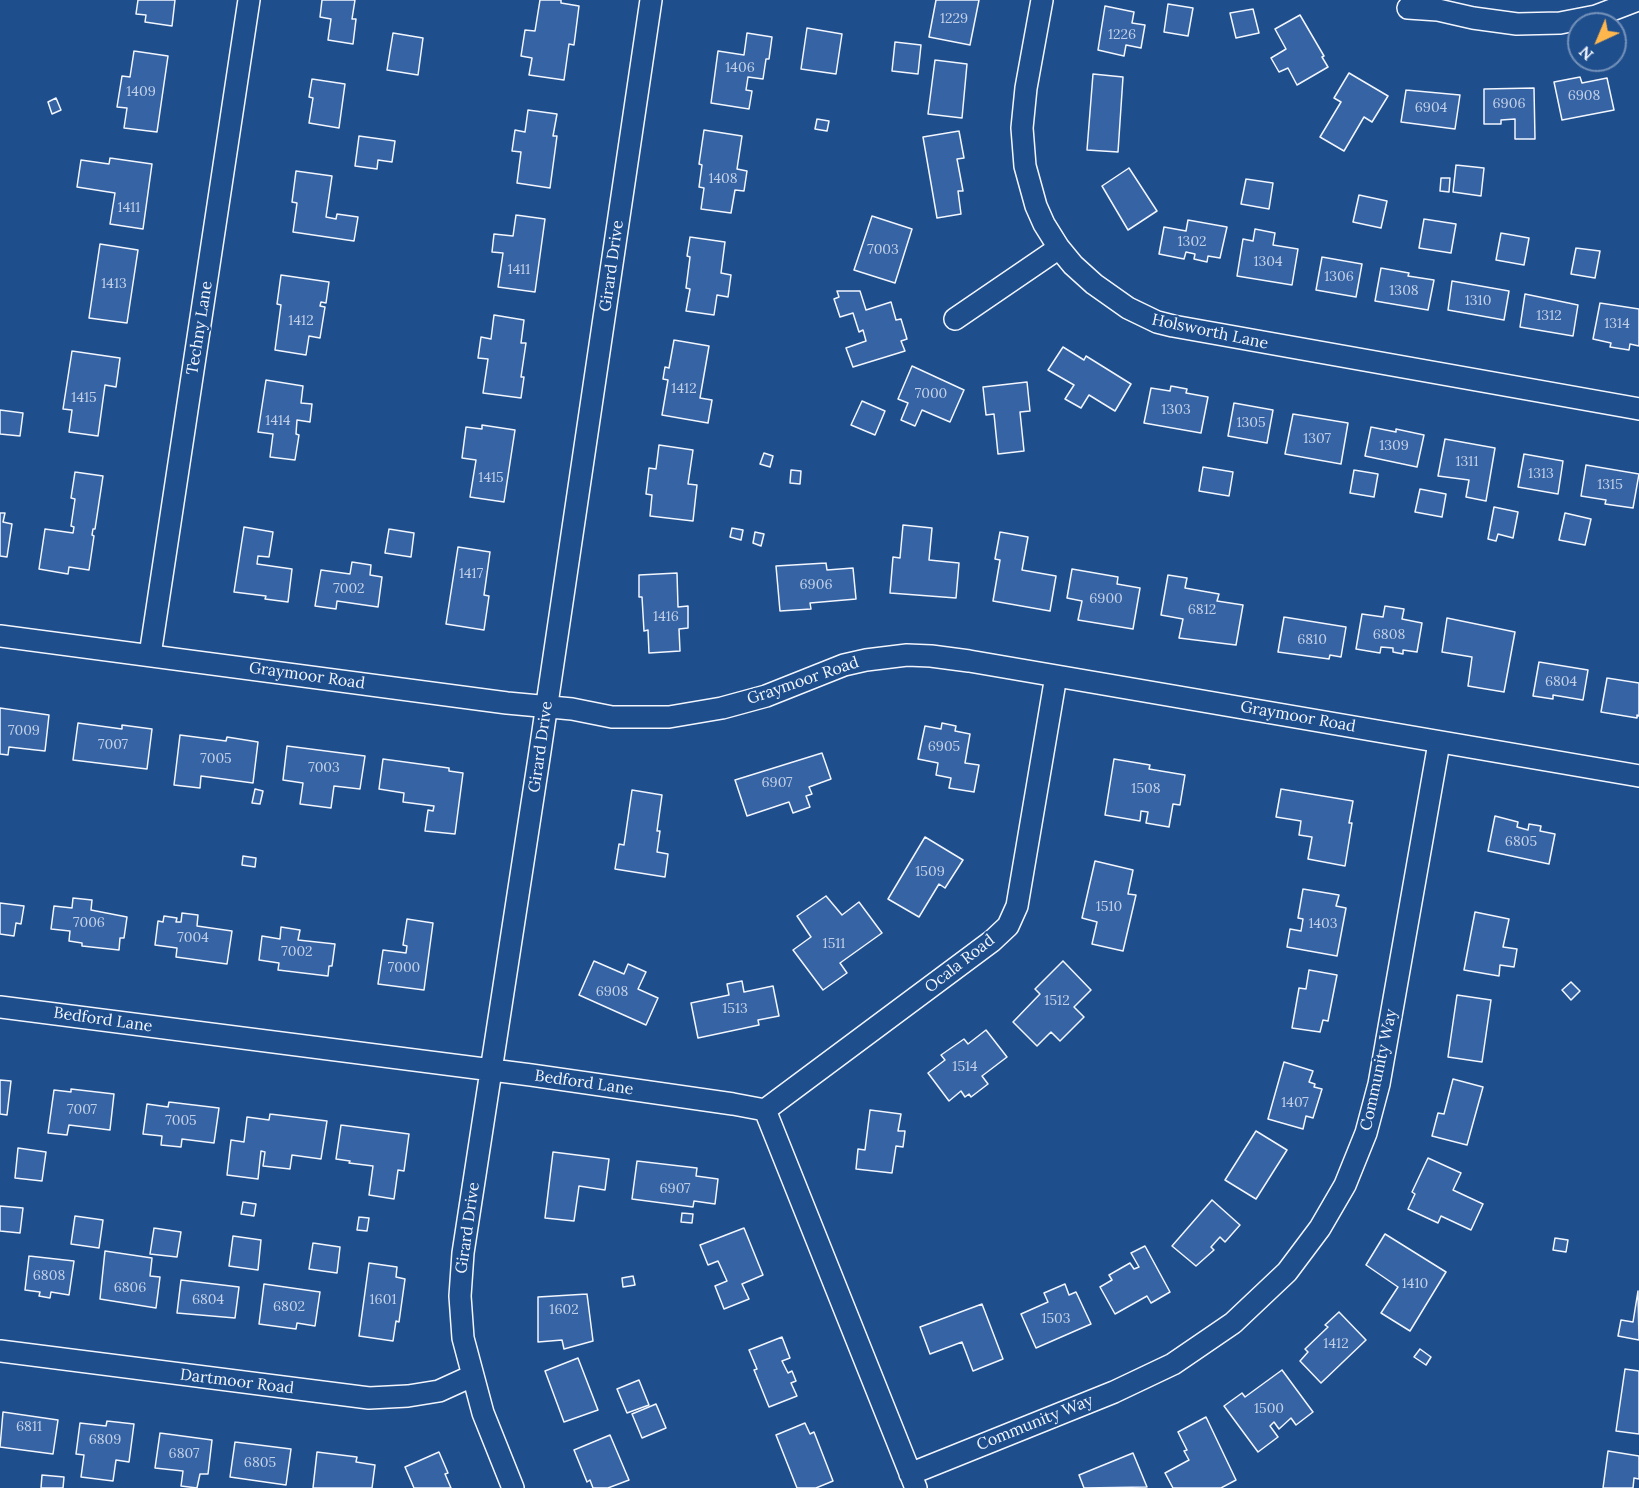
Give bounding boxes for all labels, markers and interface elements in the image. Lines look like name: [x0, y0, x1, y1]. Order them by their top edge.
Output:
house number: 1229: [940, 11, 968, 27]
north arrow: [1567, 12, 1627, 72]
house number: 1226: [1108, 27, 1136, 43]
text: N: [1574, 42, 1597, 65]
house number: 1406: [725, 60, 755, 76]
house number: 1409: [126, 84, 156, 100]
house number: 6908: [1568, 88, 1600, 104]
house number: 6906: [1493, 96, 1525, 112]
house number: 6904: [1415, 100, 1447, 116]
house number: 1408: [708, 171, 738, 187]
house number: 1411: [118, 200, 140, 216]
street label: Girard Drive: [596, 219, 628, 313]
house number: 1302: [1177, 234, 1207, 250]
house number: 7003: [867, 242, 899, 258]
house number: 1304: [1253, 254, 1283, 270]
house number: 1411: [508, 262, 530, 278]
house number: 1306: [1324, 269, 1354, 285]
house number: 1413: [101, 276, 127, 292]
street label: Techny Lane: [183, 280, 217, 376]
house number: 1308: [1389, 283, 1419, 299]
house number: 1310: [1465, 293, 1491, 309]
house number: 1312: [1536, 308, 1562, 324]
street label: Holsworth Lane: [1150, 310, 1270, 354]
house number: 1412: [288, 313, 314, 329]
house number: 1314: [1604, 316, 1630, 332]
house number: 1412: [671, 381, 697, 397]
house number: 7000: [915, 386, 947, 402]
house number: 1415: [71, 390, 97, 406]
house number: 1303: [1161, 402, 1191, 418]
house number: 1414: [265, 413, 291, 429]
house number: 1305: [1236, 415, 1266, 431]
house number: 1307: [1303, 431, 1331, 447]
house number: 1309: [1379, 438, 1409, 454]
house number: 1311: [1455, 454, 1479, 470]
house number: 1313: [1528, 466, 1554, 482]
house number: 1415: [478, 470, 504, 486]
house number: 1315: [1597, 477, 1623, 493]
house number: 1417: [459, 566, 483, 582]
house number: 6906: [800, 577, 832, 593]
house number: 7002: [333, 581, 365, 597]
house number: 6900: [1089, 591, 1123, 607]
house number: 6812: [1188, 602, 1216, 618]
house number: 1416: [653, 609, 679, 625]
house number: 6808: [1373, 627, 1405, 643]
house number: 6810: [1297, 632, 1327, 648]
street label: Graymoor Road: [745, 653, 861, 709]
street label: Graymoor Road: [248, 658, 366, 694]
house number: 6804: [1545, 674, 1577, 690]
street label: Graymoor Road: [1239, 697, 1357, 737]
street label: Girard Drive: [525, 700, 557, 794]
house number: 7009: [8, 723, 40, 739]
house number: 7007: [98, 737, 128, 753]
house number: 6905: [928, 739, 960, 755]
house number: 7005: [200, 751, 232, 767]
house number: 7003: [308, 760, 340, 776]
house number: 6907: [761, 775, 793, 791]
house number: 1508: [1131, 781, 1161, 797]
house number: 6805: [1505, 834, 1537, 850]
house number: 1509: [915, 864, 945, 880]
house number: 1510: [1096, 899, 1122, 915]
house number: 7006: [73, 915, 105, 931]
house number: 1403: [1308, 916, 1338, 932]
house number: 7004: [177, 930, 209, 946]
street label: Ocala Road: [921, 931, 999, 997]
house number: 1511: [823, 936, 845, 952]
house number: 7002: [281, 944, 313, 960]
house number: 7000: [388, 960, 420, 976]
house number: 6908: [596, 984, 628, 1000]
house number: 1512: [1044, 993, 1070, 1009]
house number: 1513: [722, 1001, 748, 1017]
street label: Bedford Lane: [52, 1004, 154, 1036]
street label: Community Way: [1357, 1007, 1401, 1133]
house number: 1514: [952, 1059, 978, 1075]
street label: Bedford Lane: [533, 1067, 635, 1099]
house number: 1407: [1281, 1095, 1309, 1111]
house number: 7007: [67, 1102, 97, 1118]
house number: 7005: [165, 1113, 197, 1129]
street label: Girard Drive: [452, 1181, 484, 1275]
house number: 6907: [659, 1181, 691, 1197]
house number: 6808: [33, 1268, 65, 1284]
house number: 1410: [1402, 1276, 1428, 1292]
house number: 6806: [114, 1280, 146, 1296]
house number: 6804: [192, 1292, 224, 1308]
house number: 1601: [370, 1292, 396, 1308]
house number: 6802: [273, 1299, 305, 1315]
house number: 1602: [549, 1302, 579, 1318]
house number: 1503: [1041, 1311, 1071, 1327]
house number: 1412: [1323, 1336, 1349, 1352]
street label: Dartmoor Road: [179, 1365, 295, 1399]
street label: Community Way: [974, 1391, 1096, 1455]
house number: 1500: [1254, 1401, 1284, 1417]
house number: 6811: [16, 1419, 42, 1435]
house number: 6809: [89, 1432, 121, 1448]
house number: 6807: [169, 1446, 199, 1462]
house number: 6805: [244, 1455, 276, 1471]

